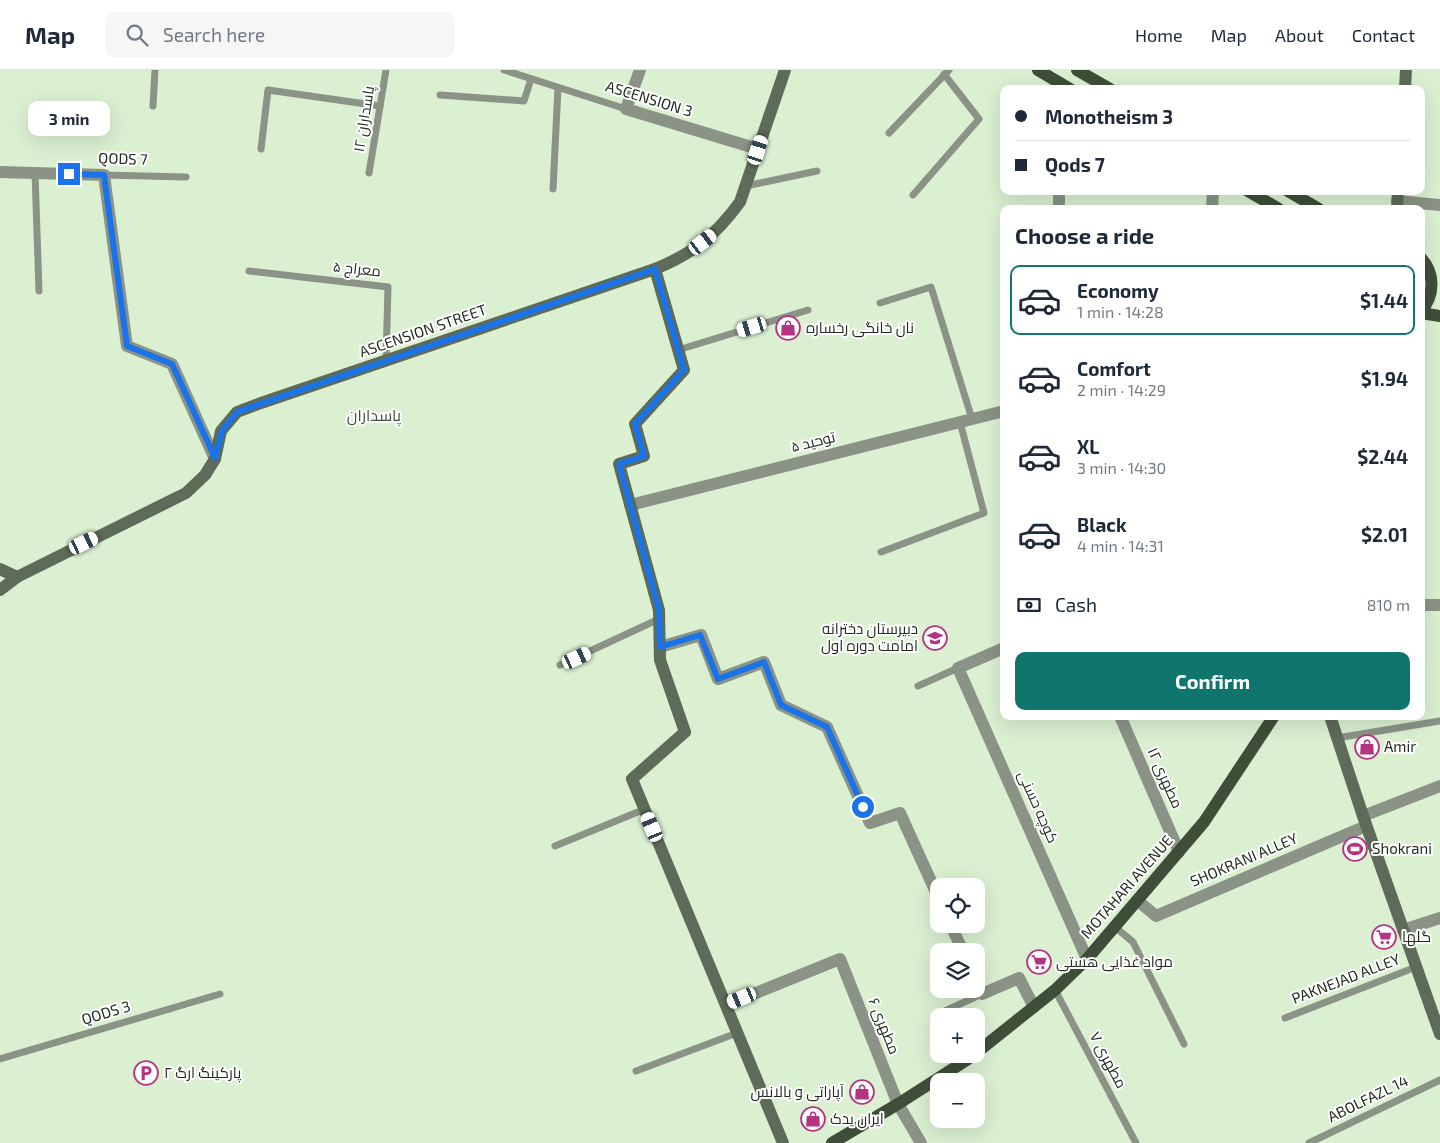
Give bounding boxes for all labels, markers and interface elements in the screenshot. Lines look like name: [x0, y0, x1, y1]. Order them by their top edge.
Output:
search box: [105, 12, 455, 57]
text: Map: [25, 20, 75, 49]
icon: search: [123, 21, 151, 49]
text: Search here: [163, 23, 265, 46]
text: Home: [1135, 24, 1183, 46]
text: Map: [1211, 24, 1247, 46]
text: About: [1275, 24, 1324, 46]
text: Contact: [1352, 24, 1415, 46]
street label: ASCENSION 3: [604, 76, 695, 120]
street label: پاسداران ۱۲: [349, 84, 379, 154]
callout: 3 min: [28, 102, 110, 136]
text: Monotheism 3: [1045, 105, 1173, 128]
text: 3 min: [49, 109, 89, 128]
car: [746, 133, 769, 167]
street label: QODS 7: [98, 148, 148, 169]
text: Qods 7: [1045, 153, 1105, 176]
route end: [58, 163, 80, 185]
text: Choose a ride: [1015, 222, 1154, 248]
car: [686, 227, 719, 257]
street label: معراج ۵: [332, 257, 382, 282]
icon: car: [1017, 278, 1062, 323]
text: Economy: [1077, 279, 1159, 302]
text: $1.44: [1360, 289, 1408, 312]
street label: ASCENSION STREET: [357, 300, 489, 360]
text: 1 min · 14:28: [1077, 302, 1164, 321]
car: [735, 315, 768, 339]
shop icon: نان خانگی رخساره: [775, 315, 801, 341]
place label: نان خانگی رخساره: [806, 318, 914, 338]
icon: car: [1017, 356, 1062, 401]
text: Comfort: [1077, 357, 1151, 380]
text: $1.94: [1361, 367, 1408, 390]
text: 2 min · 14:29: [1077, 380, 1166, 399]
district label: پاسداران: [347, 405, 402, 427]
street label: توحید ۵: [789, 427, 837, 456]
icon: car: [1017, 434, 1062, 479]
text: XL: [1077, 435, 1099, 458]
text: $2.44: [1357, 445, 1408, 468]
text: 3 min · 14:30: [1077, 458, 1166, 477]
icon: car: [1017, 512, 1062, 557]
text: Black: [1077, 513, 1127, 536]
text: $2.01: [1361, 523, 1408, 546]
car: [67, 530, 100, 556]
text: 4 min · 14:31: [1077, 536, 1164, 555]
icon: cash: [1015, 591, 1043, 619]
text: Cash: [1055, 593, 1097, 616]
text: 810 m: [1367, 595, 1410, 614]
place label: دبیرستان دخترانه امامت دوره اول: [821, 619, 918, 655]
school or university icon: دبیرستان دخترانه امامت دوره اول: [922, 625, 948, 651]
car: [560, 645, 593, 671]
button: Confirm: [1015, 652, 1410, 710]
shop icon: Amir: [1354, 734, 1380, 760]
place label: Amir: [1384, 737, 1416, 755]
street label: مطهری ۱۲: [1143, 744, 1187, 812]
street label: کوچه حسنی: [1013, 768, 1063, 846]
route start: [852, 796, 874, 818]
car: [639, 810, 664, 844]
street label: SHOKRANI ALLEY: [1187, 828, 1301, 890]
street label: MOTAHARI AVENUE: [1076, 831, 1176, 942]
sports icon: Shokrani: [1342, 836, 1368, 862]
place label: Shokrani: [1372, 839, 1432, 857]
map controls: [930, 878, 985, 1128]
button: locate: [930, 878, 985, 933]
supermarket icon: گلها: [1371, 924, 1397, 950]
place label: گلها: [1402, 927, 1431, 947]
button: layers: [930, 943, 985, 998]
supermarket icon: مواد غذایی هستی: [1026, 949, 1052, 975]
street label: PAKNEJAD ALLEY: [1289, 949, 1403, 1007]
place label: مواد غذایی هستی: [1056, 952, 1173, 972]
car: [725, 985, 758, 1011]
street label: مطهری ۶: [864, 995, 904, 1057]
street label: QODS 3: [79, 996, 133, 1029]
button: +: [930, 1008, 985, 1063]
street label: مطهری ۷: [1085, 1028, 1131, 1092]
parking icon: پارکینگ ارگ ۲: [133, 1060, 159, 1086]
place label: پارکینگ ارگ ۲: [164, 1063, 241, 1083]
street label: ABOLFAZL 14: [1324, 1071, 1411, 1125]
button: −: [930, 1073, 985, 1128]
shop icon: آپاراتی و بالانس: [849, 1079, 875, 1105]
place label: آپاراتی و بالانس: [751, 1082, 844, 1102]
shop icon: ایران یدک: [800, 1106, 826, 1132]
place label: ایران یدک: [830, 1109, 884, 1129]

